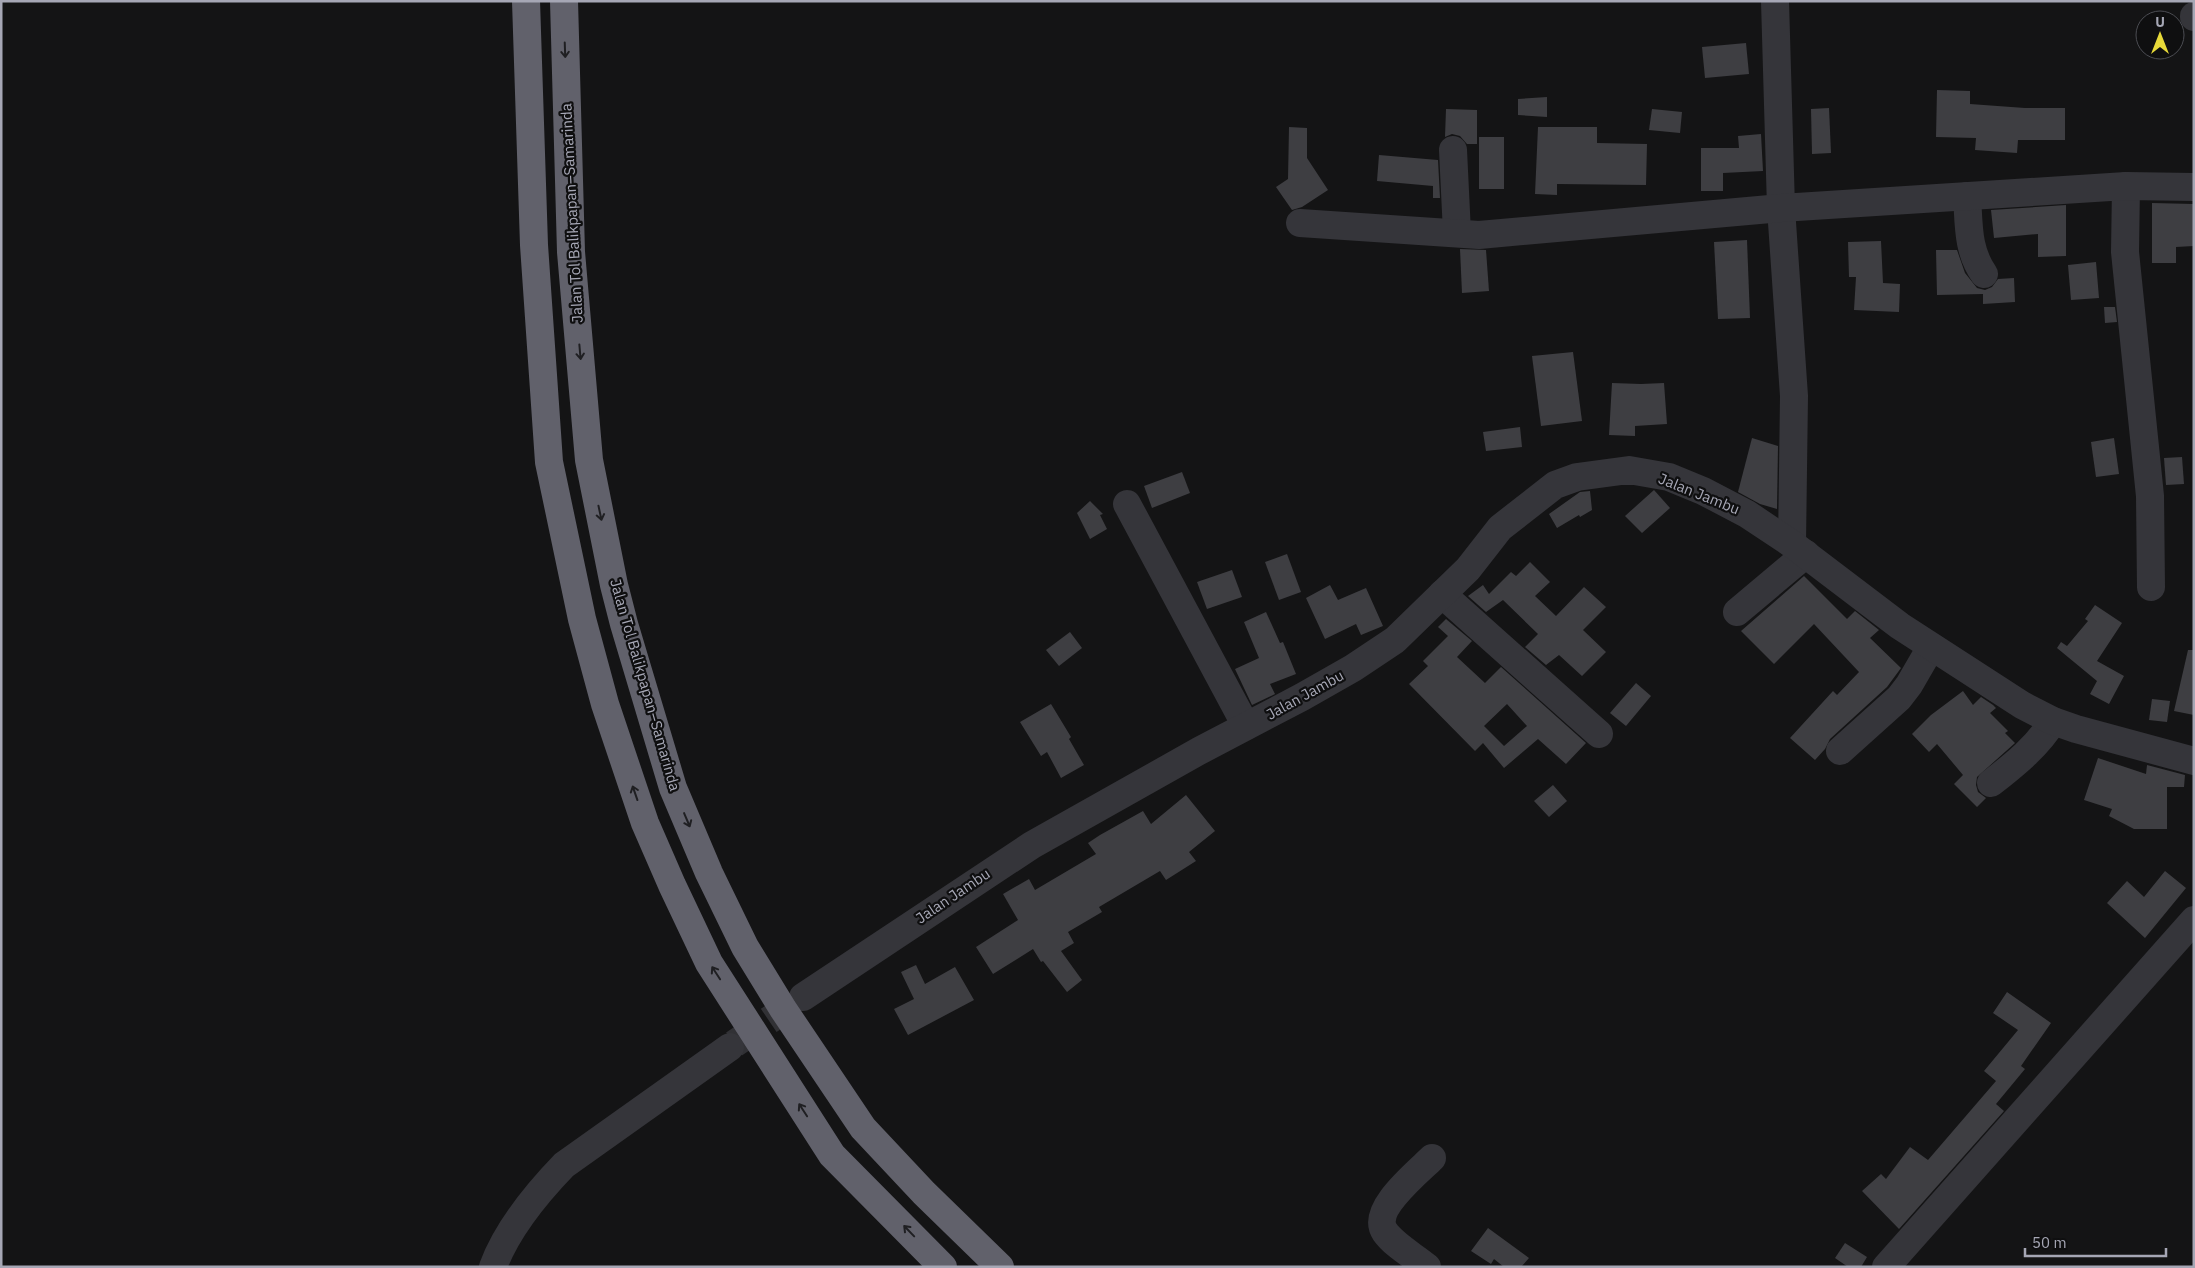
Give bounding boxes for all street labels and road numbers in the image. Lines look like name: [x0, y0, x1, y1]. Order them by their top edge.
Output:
street label: Jalan Tol Balikpapan–Samarinda: [556, 103, 587, 323]
street label: Jalan Jambu: [1656, 469, 1743, 518]
street label: Jalan Tol Balikpapan–Samarinda: [606, 577, 685, 793]
street label: Jalan Jambu: [1263, 665, 1347, 724]
street label: Jalan Jambu: [912, 864, 994, 927]

